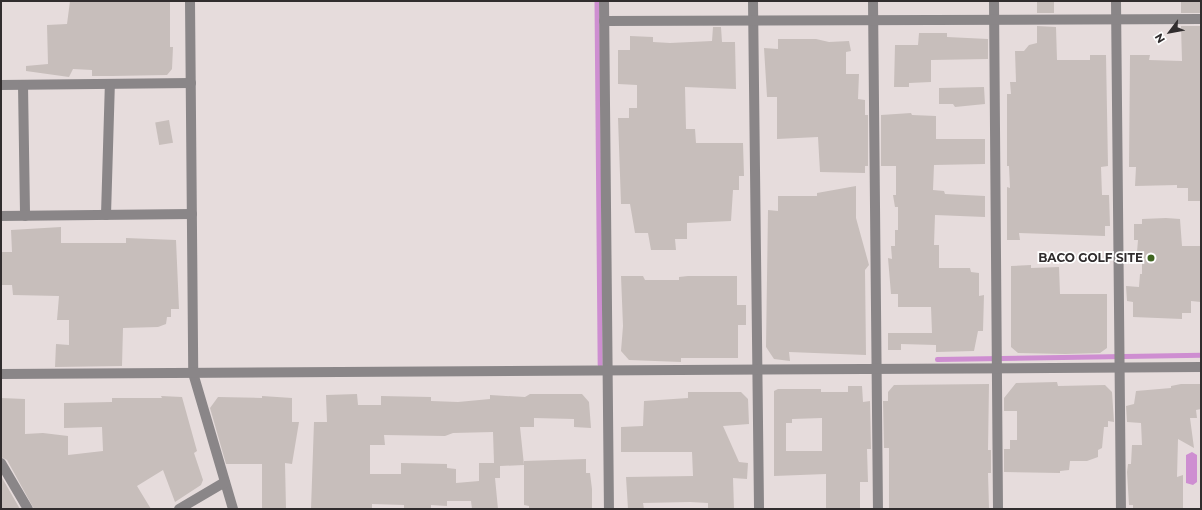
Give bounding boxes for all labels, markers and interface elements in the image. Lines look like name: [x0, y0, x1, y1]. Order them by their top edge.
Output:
north arrow: [1150, 12, 1190, 52]
text: N: [1152, 31, 1168, 46]
place label: BACO GOLF SITE: [1038, 251, 1143, 265]
marker: BACO GOLF SITE: [1146, 253, 1156, 263]

